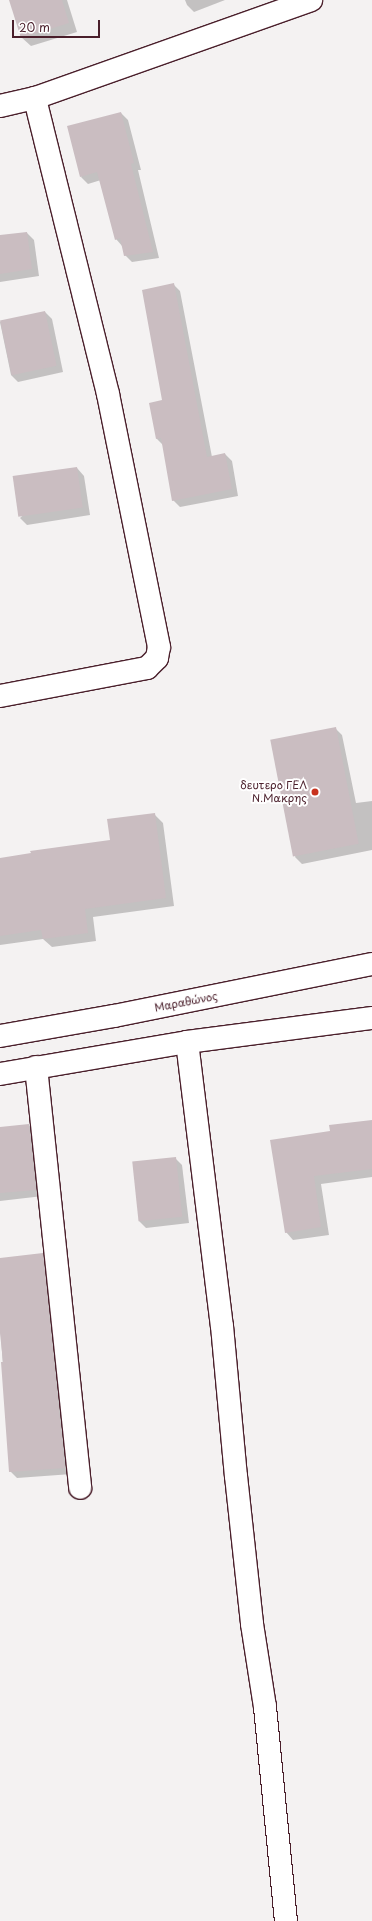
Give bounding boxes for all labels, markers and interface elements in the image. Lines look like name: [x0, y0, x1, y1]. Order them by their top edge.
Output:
scale bar: [14, 12, 102, 38]
text: 20 m: [19, 18, 50, 36]
place label: δευτερο ΓΕΛ Ν.Μακρης: [240, 779, 307, 805]
marker: δευτερο ΓΕΛ Ν.Μακρης: [310, 787, 320, 797]
street label: Μαραθώνος: [153, 989, 219, 1015]

